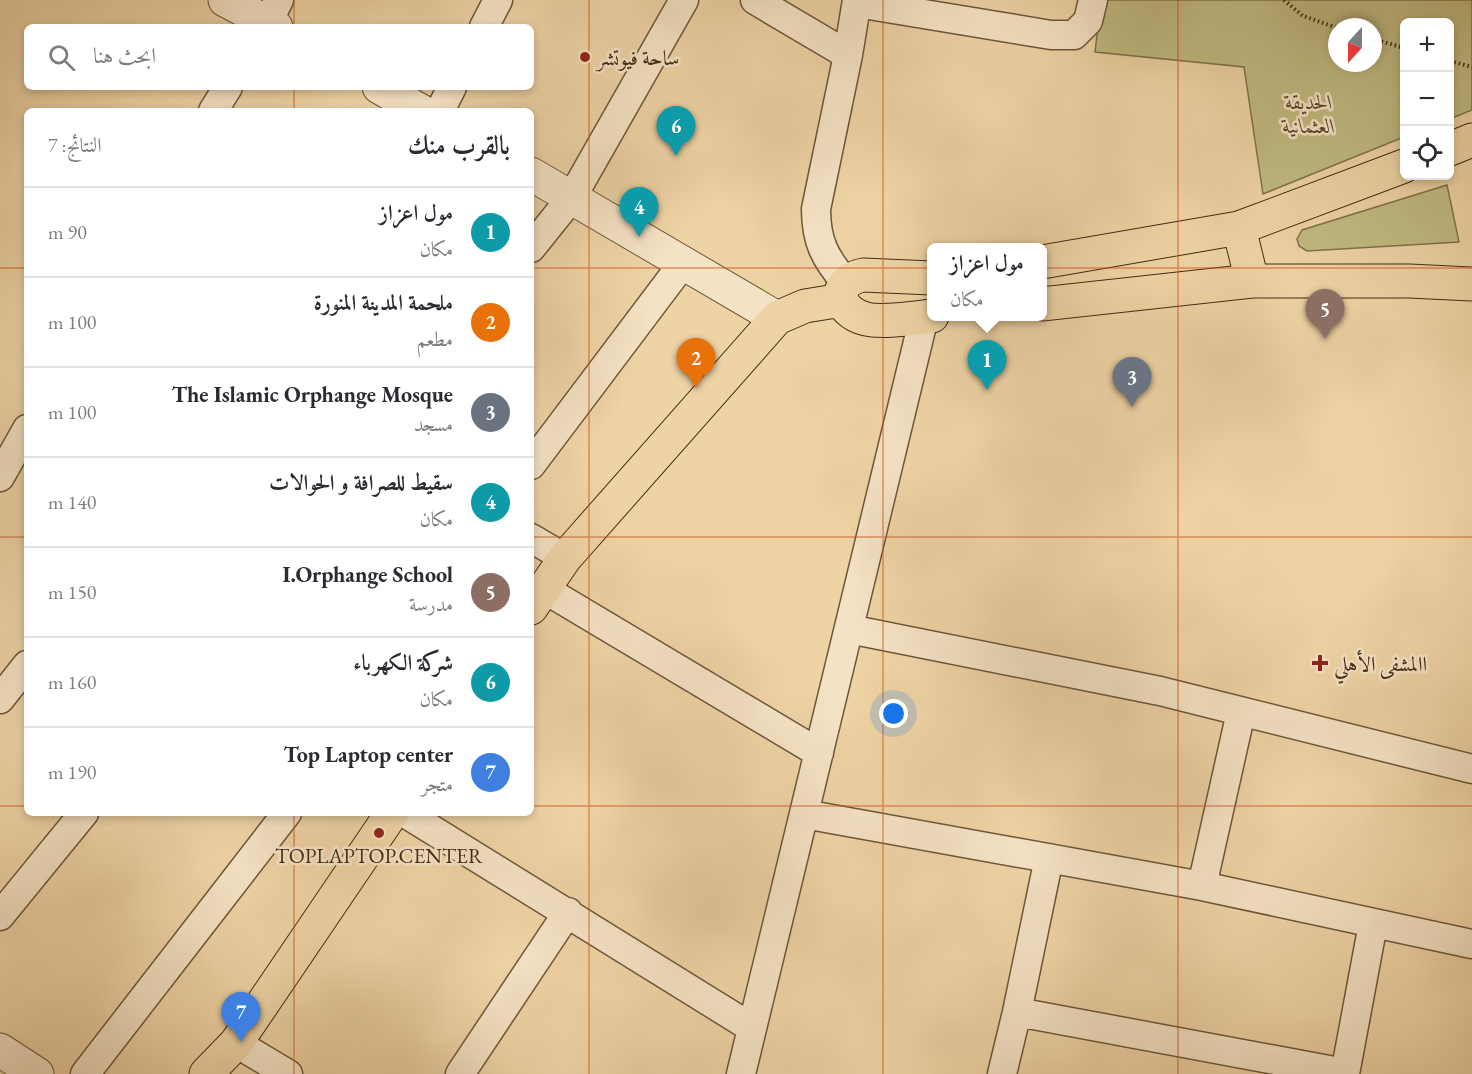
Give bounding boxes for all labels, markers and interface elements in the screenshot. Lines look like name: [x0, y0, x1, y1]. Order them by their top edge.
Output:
north arrow: [1328, 18, 1382, 72]
map controls: [1400, 18, 1454, 180]
button: +: [1400, 18, 1454, 72]
search box: [24, 24, 534, 90]
icon: search: [45, 41, 78, 74]
text: ابحث هنا: [93, 41, 156, 70]
place label: ساحة فيوتشر: [595, 44, 680, 72]
marker: ساحة فيوتشر: [578, 50, 592, 64]
button: −: [1400, 72, 1454, 126]
park label: الحديقة العثمانية: [1281, 88, 1335, 139]
pin: 6: [656, 106, 696, 156]
button: locate: [1400, 126, 1454, 180]
text: بالقرب منك: [408, 128, 510, 162]
text: النتائج: 7: [48, 132, 102, 158]
pin: 4: [620, 188, 658, 237]
text: مول اعزاز: [379, 198, 453, 227]
text: 90 m: [48, 219, 87, 245]
text: 1: [485, 219, 496, 245]
text: مكان: [419, 236, 453, 262]
popup: [927, 243, 1047, 321]
text: مول اعزاز: [950, 248, 1024, 277]
text: مكان: [950, 286, 984, 312]
text: ملحمة المدينة المنورة: [314, 288, 453, 317]
pin: 5: [1306, 290, 1344, 339]
text: 100 m: [48, 309, 96, 335]
text: 2: [485, 309, 496, 335]
text: مطعم: [416, 326, 453, 352]
pin: 2: [676, 338, 716, 388]
pin: 1: [968, 340, 1006, 390]
pin: 3: [1112, 358, 1152, 407]
text: The Islamic Orphange Mosque: [172, 380, 453, 409]
text: 100 m: [48, 399, 96, 425]
text: 3: [485, 399, 496, 425]
text: مسجد: [414, 411, 453, 437]
text: سقيط للصرافة و الحوالات: [269, 468, 453, 497]
text: 140 m: [48, 489, 96, 515]
text: 4: [485, 489, 496, 515]
text: مكان: [419, 506, 453, 532]
text: I.Orphange School: [283, 560, 453, 589]
text: 150 m: [48, 579, 96, 605]
text: 5: [485, 579, 496, 605]
text: مدرسة: [409, 591, 453, 617]
text: شركة الكهرباء: [353, 648, 453, 677]
place label: االمشفى الأهلي: [1334, 649, 1427, 684]
marker: االمشفى الأهلي: [1311, 654, 1329, 672]
text: 160 m: [48, 669, 96, 695]
text: 6: [485, 669, 496, 695]
text: مكان: [419, 686, 453, 712]
your location: [879, 699, 908, 728]
text: Top Laptop center: [284, 740, 453, 769]
text: 190 m: [48, 759, 96, 785]
text: 7: [485, 759, 496, 785]
text: متجر: [421, 771, 453, 797]
marker: TOPLAPTOP.CENTER: [372, 826, 386, 840]
place label: TOPLAPTOP.CENTER: [275, 842, 484, 869]
pin: 7: [222, 992, 260, 1042]

